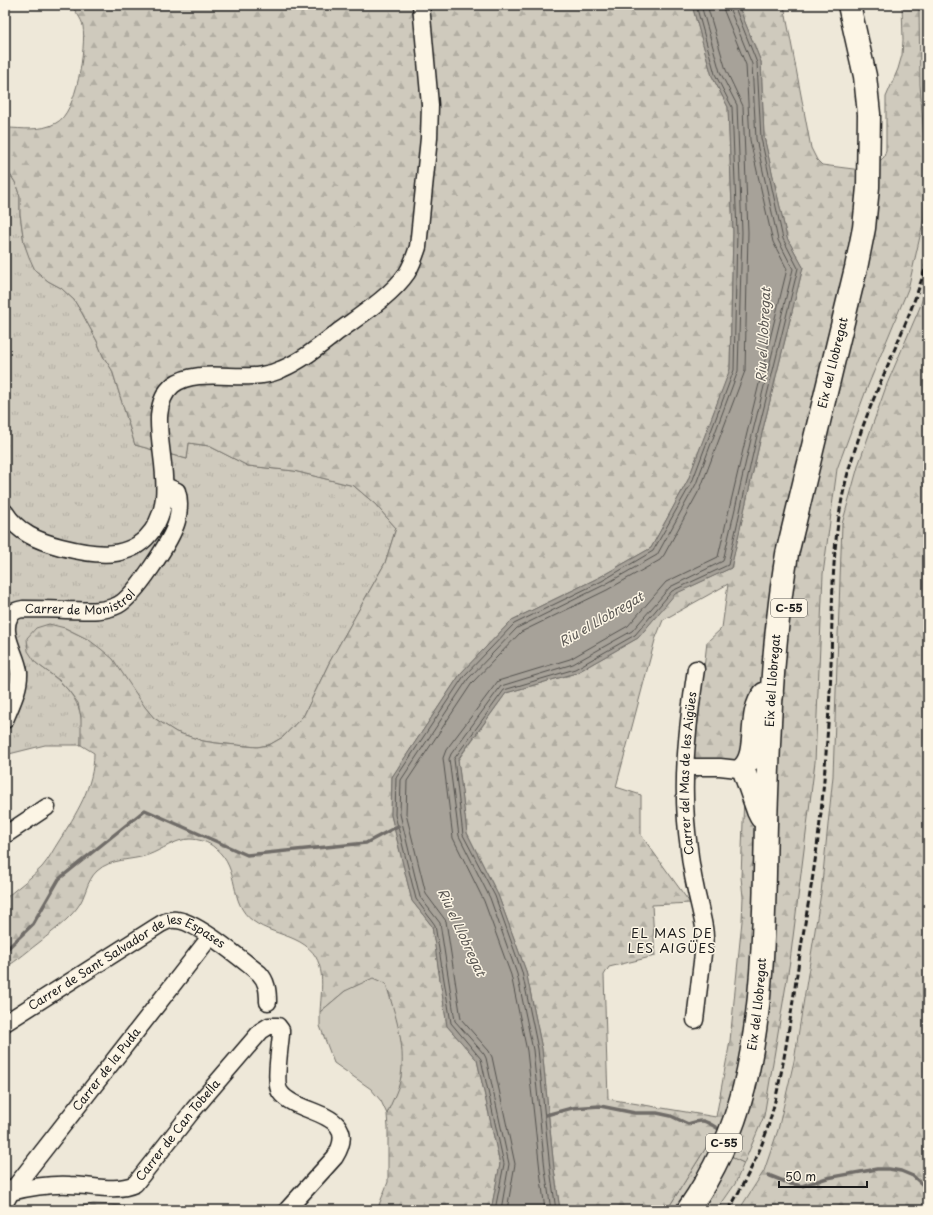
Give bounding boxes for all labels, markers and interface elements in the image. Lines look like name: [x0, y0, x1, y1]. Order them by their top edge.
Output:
water label: Riu el Llobregat: [751, 286, 775, 383]
street label: Eix del Llobregat: [812, 315, 852, 410]
street label: Carrer de Monistrol: [25, 585, 139, 619]
water label: Riu el Llobregat: [555, 586, 648, 650]
road number: C-55: [771, 599, 807, 617]
street label: Eix del Llobregat: [760, 633, 784, 727]
street label: Carrer del Mas de les Aigües: [675, 690, 701, 856]
water label: Riu el Llobregat: [434, 885, 492, 980]
street label: Carrer de Sant Salvador de les Espases: [24, 910, 230, 1014]
district label: EL MAS DE LES AIGÜES: [628, 923, 716, 957]
street label: Eix del Llobregat: [742, 957, 770, 1052]
street label: Carrer de la Puda: [68, 1023, 144, 1114]
street label: Carrer de Can Tobella: [131, 1074, 224, 1184]
road number: C-55: [706, 1134, 742, 1152]
scale bar: [779, 1163, 867, 1189]
text: 50 m: [785, 1167, 816, 1185]

